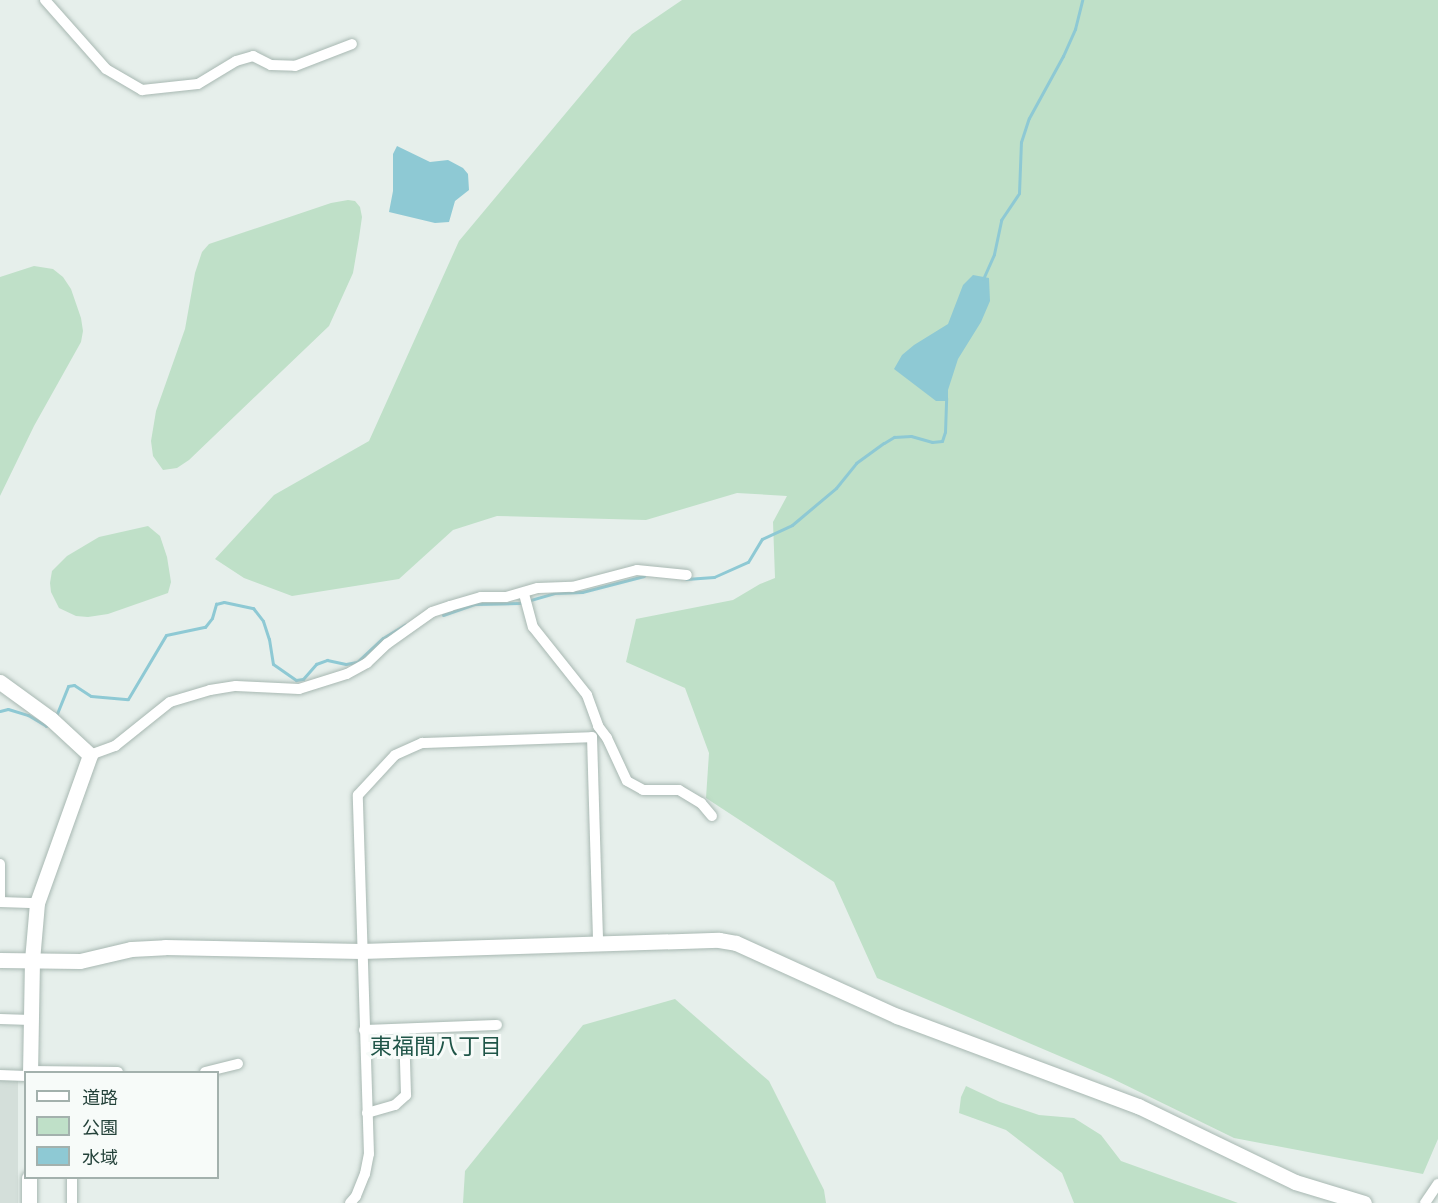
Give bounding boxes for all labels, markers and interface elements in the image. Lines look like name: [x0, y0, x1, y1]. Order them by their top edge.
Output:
district label: 東福間八丁目: [370, 1035, 502, 1061]
legend: [24, 1071, 219, 1179]
text: 道路: [82, 1088, 118, 1109]
text: 公園: [82, 1118, 118, 1139]
text: 水域: [82, 1148, 118, 1169]

